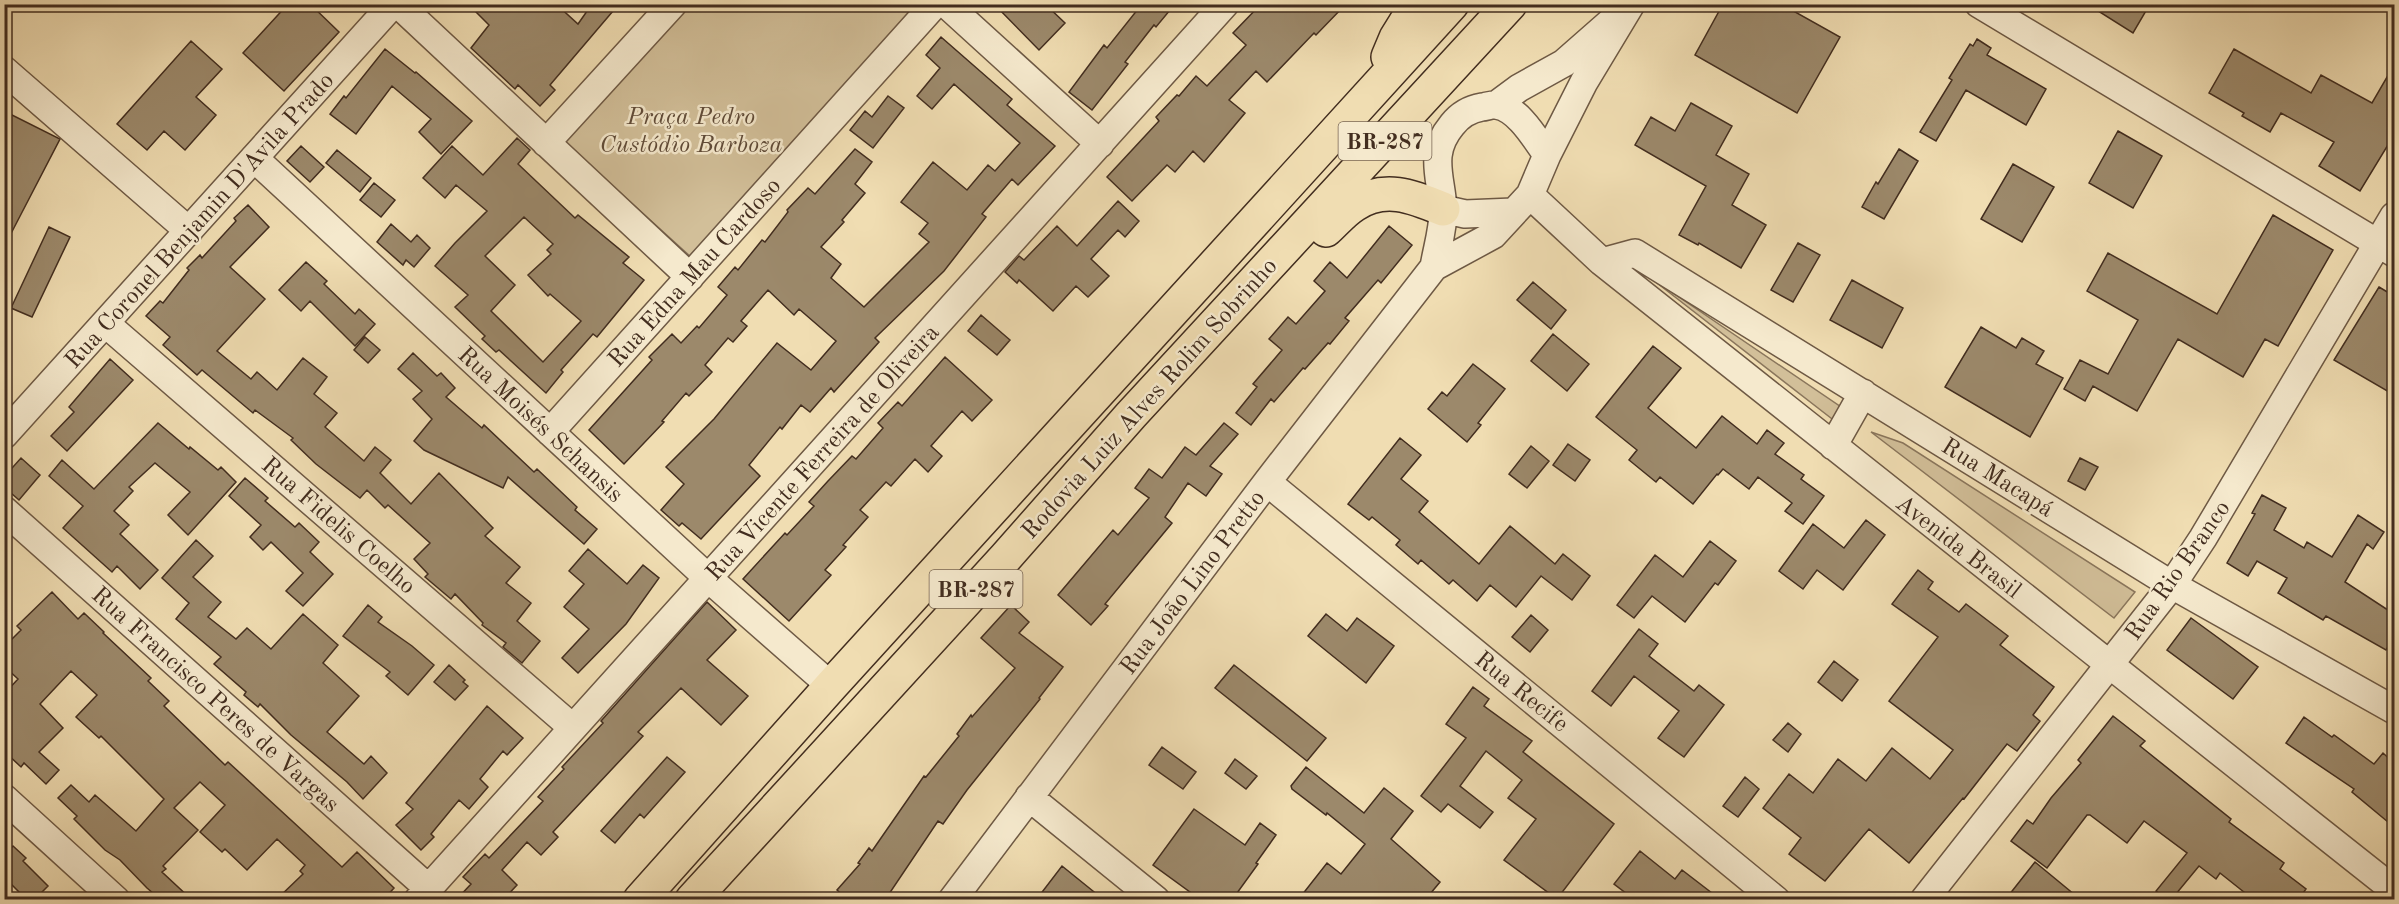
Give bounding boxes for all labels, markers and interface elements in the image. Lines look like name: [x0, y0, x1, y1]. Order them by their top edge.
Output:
street label: Rua Coronel Benjamin D'Avila Prado: [61, 69, 339, 374]
park label: Praça Pedro Custódio Barboza: [600, 106, 783, 158]
road number: BR-287: [1338, 122, 1432, 160]
street label: Rua Edna Mau Cardoso: [605, 174, 786, 372]
street label: Rodovia Luiz Alves Rolim Sobrinho: [1018, 254, 1283, 544]
street label: Rua Vicente Ferreira de Oliveira: [702, 321, 945, 586]
street label: Rua Moisés Schansis: [452, 343, 627, 508]
street label: Rua Macapá: [1937, 435, 2057, 523]
street label: Rua Fidelis Coelho: [256, 453, 419, 600]
street label: Rua João Lino Pretto: [1117, 487, 1271, 680]
street label: Avenida Brasil: [1891, 491, 2025, 604]
street label: Rua Rio Branco: [2122, 497, 2236, 645]
road number: BR-287: [930, 570, 1022, 608]
street label: Rua Francisco Peres de Vargas: [86, 583, 343, 818]
street label: Rua Recife: [1469, 648, 1572, 737]

